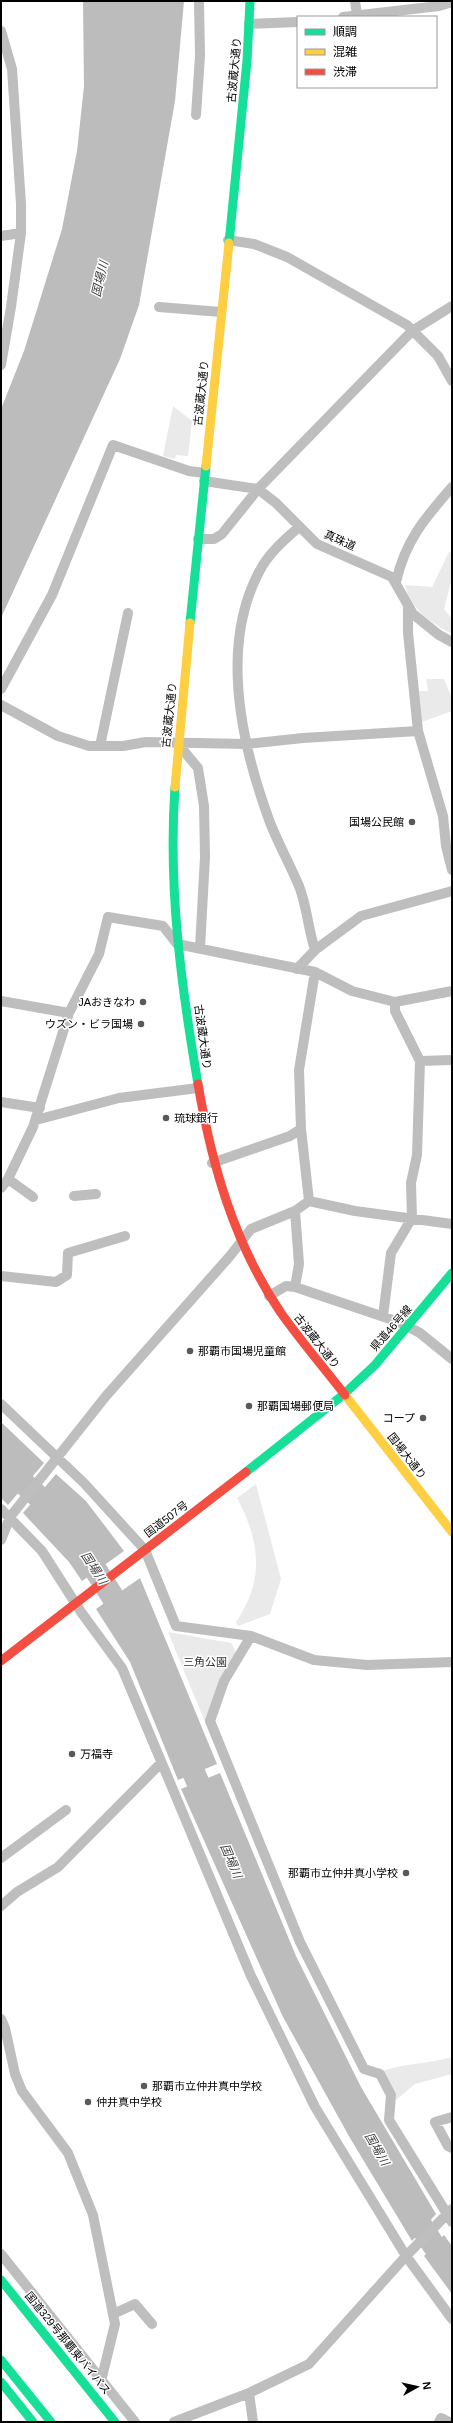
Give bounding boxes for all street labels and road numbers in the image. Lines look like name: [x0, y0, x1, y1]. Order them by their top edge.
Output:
street label: 古波蔵大通り: [225, 37, 243, 103]
street label: 古波蔵大通り: [192, 360, 210, 426]
street label: 真珠道: [322, 528, 358, 552]
street label: 古波蔵大通り: [160, 682, 178, 748]
street label: 古波蔵大通り: [192, 1003, 214, 1071]
street label: 県道46号線: [368, 1303, 414, 1353]
street label: 古波蔵大通り: [292, 1311, 342, 1371]
street label: 国場大通り: [385, 1431, 429, 1481]
street label: 国道507号: [142, 1499, 190, 1539]
street label: 国道329号那覇東バイパス: [23, 2289, 113, 2397]

